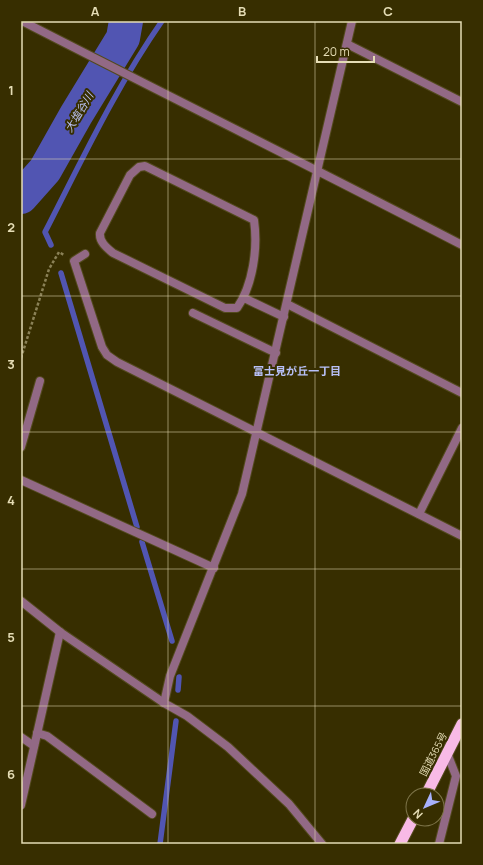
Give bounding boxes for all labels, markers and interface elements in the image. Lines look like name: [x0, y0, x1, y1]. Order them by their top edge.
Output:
text: A: [91, 2, 100, 20]
text: B: [238, 2, 246, 20]
text: C: [383, 2, 393, 20]
scale bar: [317, 38, 374, 64]
text: 20 m: [323, 43, 350, 60]
text: 1: [8, 81, 14, 99]
water label: 大塩谷川: [61, 88, 97, 134]
text: 2: [7, 218, 15, 236]
text: 3: [7, 355, 15, 373]
district label: 富士見が丘一丁目: [253, 363, 341, 378]
text: 4: [7, 491, 15, 509]
text: 5: [7, 628, 15, 646]
street label: 国道365号: [416, 730, 450, 778]
text: 6: [7, 765, 15, 783]
north arrow: [405, 787, 445, 827]
text: N: [409, 806, 426, 822]

